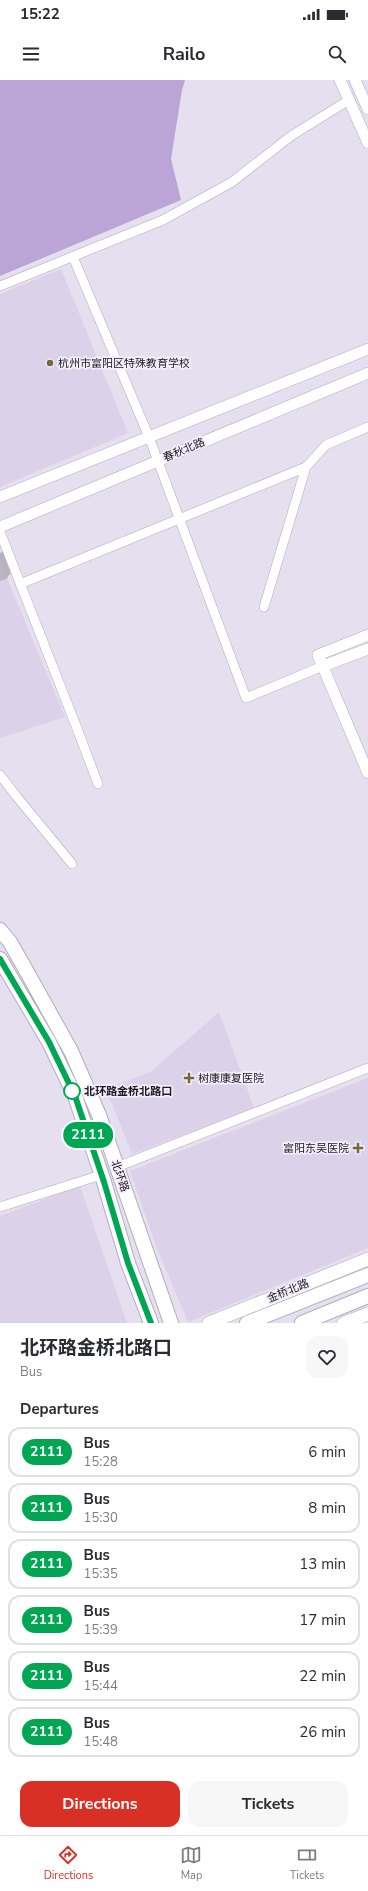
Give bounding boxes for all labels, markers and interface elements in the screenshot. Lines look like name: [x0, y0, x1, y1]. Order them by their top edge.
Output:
text: 15:22: [20, 4, 60, 24]
text: Railo: [163, 42, 205, 66]
icon: menu: [20, 43, 42, 65]
icon: search: [326, 43, 348, 65]
place label: 杭州市富阳区特殊教育学校: [58, 356, 190, 371]
marker: 杭州市富阳区特殊教育学校: [45, 358, 55, 368]
street label: 春秋北路: [161, 435, 207, 465]
place label: 树康康复医院: [198, 1071, 264, 1086]
marker: 树康康复医院: [183, 1072, 195, 1084]
marker: 北环路金桥北路口: [63, 1082, 81, 1100]
place label: 北环路金桥北路口: [84, 1084, 172, 1099]
line badge: 2111: [60, 1122, 116, 1148]
text: 2111: [71, 1125, 105, 1144]
place label: 富阳东吴医院: [283, 1141, 349, 1156]
marker: 富阳东吴医院: [352, 1142, 364, 1154]
street label: 北环路: [108, 1158, 132, 1194]
street label: 金桥北路: [265, 1276, 311, 1306]
text: 北环路金桥北路口: [20, 1335, 172, 1361]
button: heart: [306, 1336, 348, 1378]
text: Bus: [20, 1363, 42, 1381]
text: Departures: [20, 1399, 99, 1419]
text: Bus: [84, 1433, 110, 1453]
text: 2111: [30, 1442, 64, 1461]
text: 6 min: [308, 1442, 346, 1462]
text: 15:28: [84, 1453, 118, 1471]
text: Bus: [84, 1489, 110, 1509]
text: 2111: [30, 1498, 64, 1517]
text: 8 min: [308, 1498, 346, 1518]
text: 15:30: [84, 1509, 118, 1527]
text: Bus: [84, 1545, 110, 1565]
text: 2111: [30, 1554, 64, 1573]
text: 13 min: [299, 1554, 346, 1574]
text: 15:35: [84, 1565, 118, 1583]
text: Bus: [84, 1601, 110, 1621]
text: 2111: [30, 1610, 64, 1629]
text: 17 min: [299, 1610, 346, 1630]
text: 15:39: [84, 1621, 118, 1639]
text: Bus: [84, 1657, 110, 1677]
text: 2111: [30, 1666, 64, 1685]
text: 22 min: [299, 1666, 346, 1686]
text: 15:44: [84, 1677, 118, 1695]
text: Bus: [84, 1713, 110, 1733]
text: 2111: [30, 1722, 64, 1741]
text: 26 min: [299, 1722, 346, 1742]
text: 15:48: [84, 1733, 118, 1751]
button: Directions: [20, 1781, 180, 1827]
button: Tickets: [188, 1781, 348, 1827]
tab: Directions: [44, 1844, 93, 1883]
tab: Map: [180, 1844, 202, 1883]
tab: Tickets: [290, 1844, 324, 1883]

